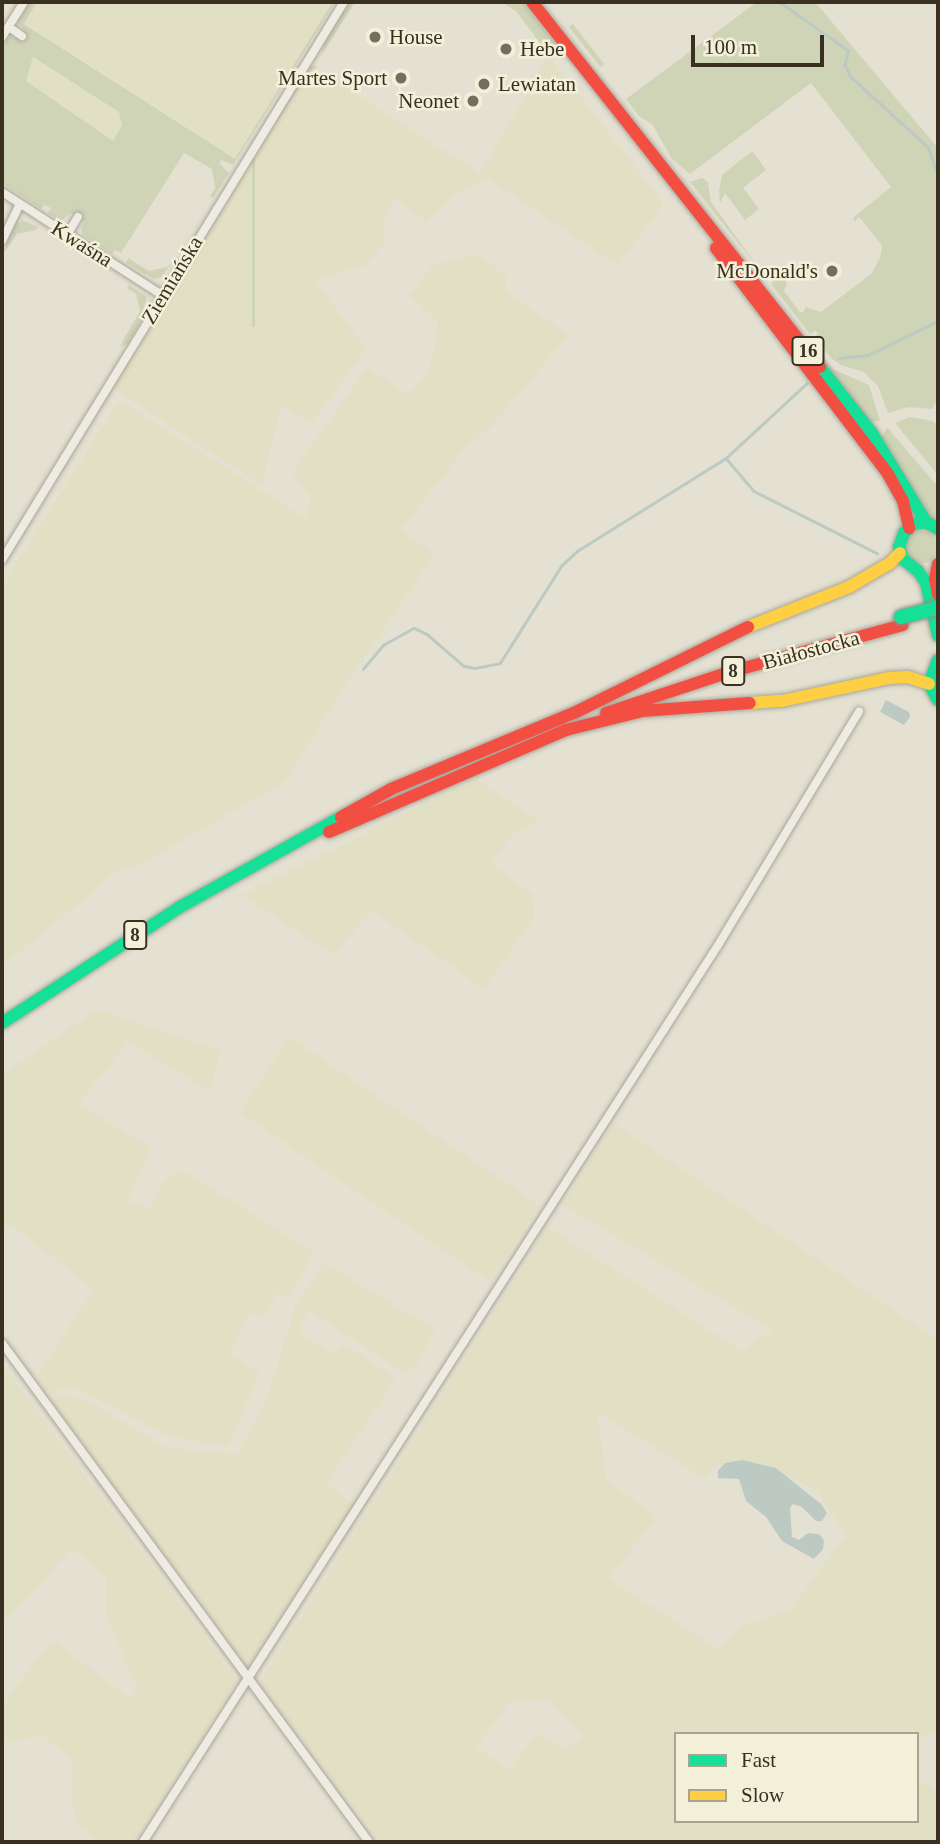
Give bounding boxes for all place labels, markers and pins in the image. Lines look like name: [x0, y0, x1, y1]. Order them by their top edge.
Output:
place label: House: [389, 24, 443, 50]
marker: House: [367, 29, 383, 45]
place label: Hebe: [520, 36, 564, 62]
marker: Hebe: [498, 41, 514, 57]
place label: Martes Sport: [278, 65, 387, 91]
marker: Martes Sport: [393, 70, 409, 86]
place label: Lewiatan: [498, 71, 576, 97]
marker: Lewiatan: [476, 76, 492, 92]
place label: Neonet: [398, 88, 459, 114]
marker: Neonet: [465, 93, 481, 109]
place label: McDonald's: [716, 258, 818, 284]
marker: McDonald's: [824, 263, 840, 279]

